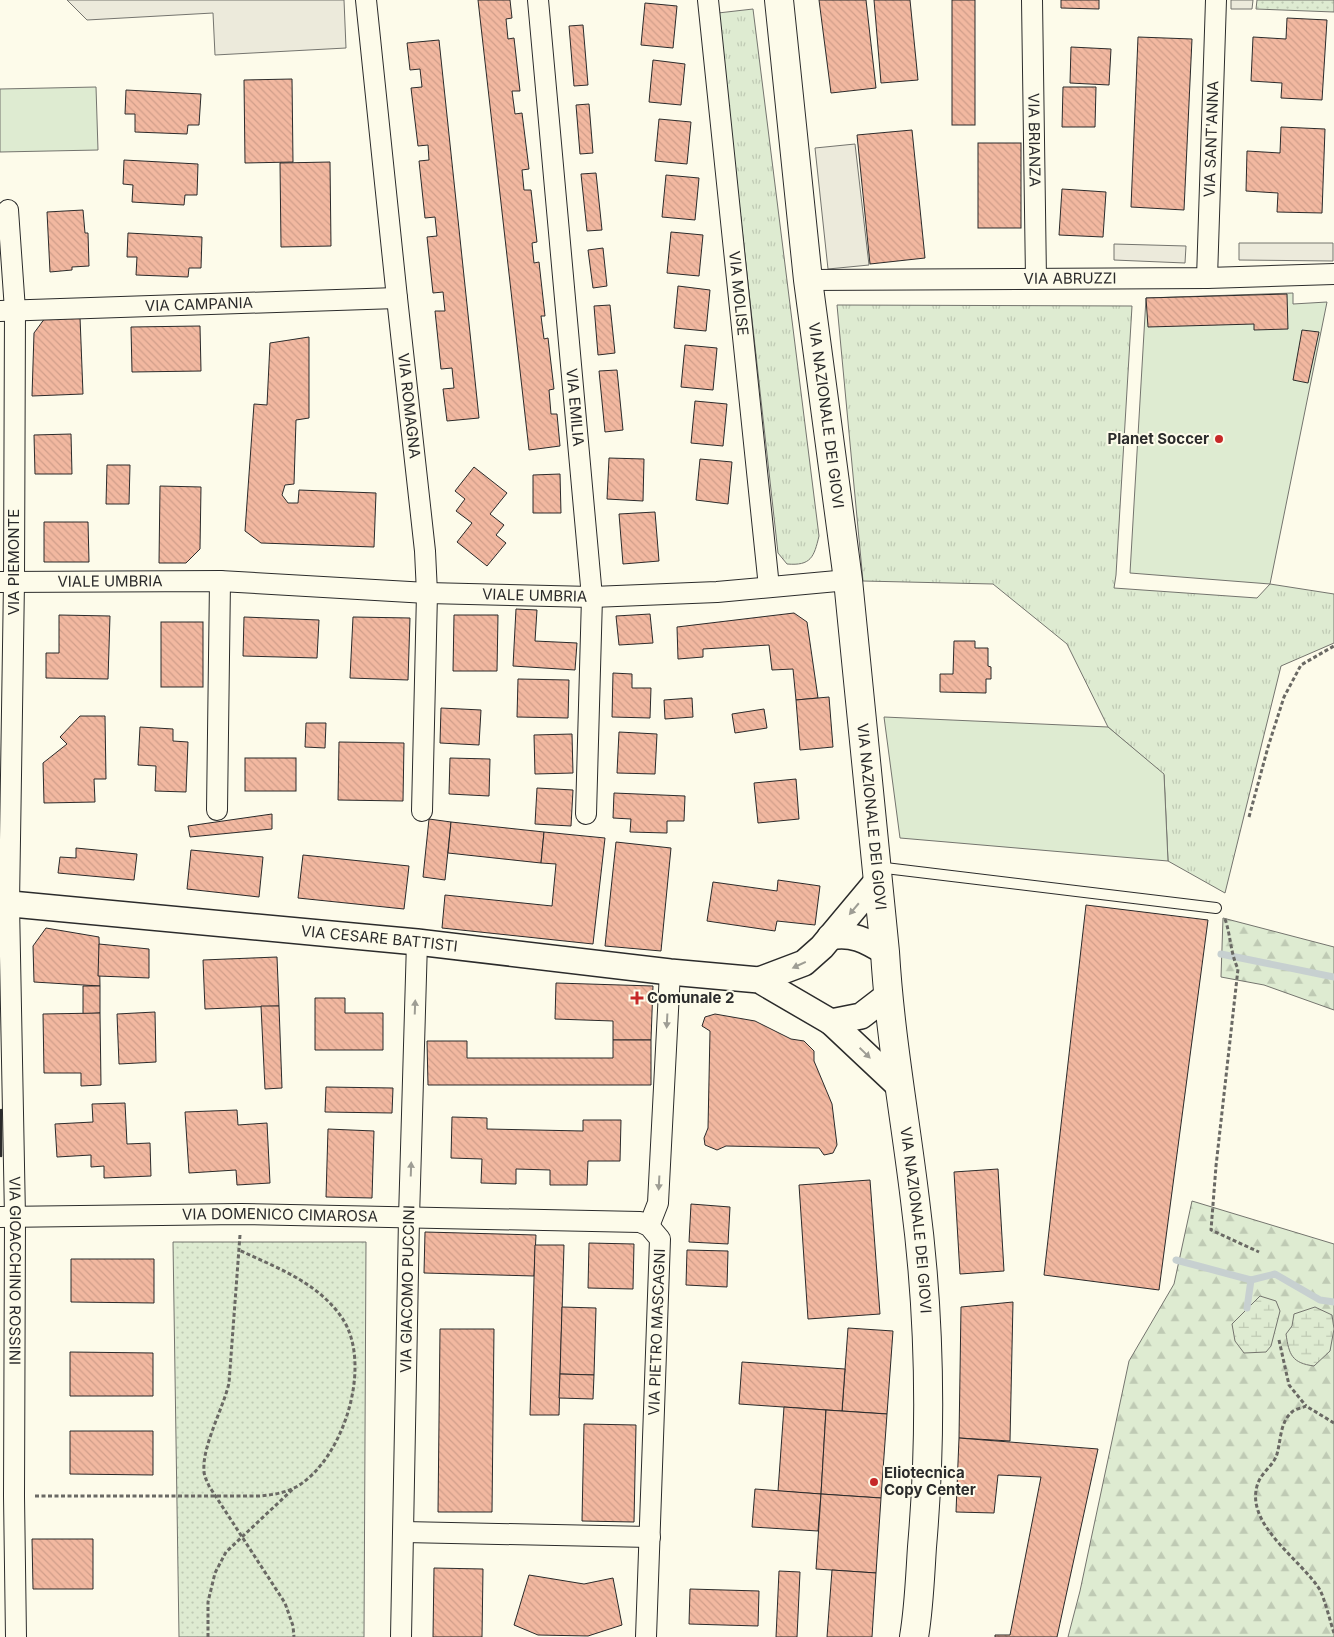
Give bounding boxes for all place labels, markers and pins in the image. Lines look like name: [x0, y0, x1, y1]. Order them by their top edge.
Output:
place label: Planet Soccer: [1107, 429, 1209, 448]
marker: Planet Soccer: [1213, 433, 1225, 445]
place label: Comunale 2: [647, 988, 734, 1007]
marker: Comunale 2: [631, 992, 643, 1004]
place label: Eliotecnica Copy Center: [884, 1463, 976, 1499]
marker: Eliotecnica Copy Center: [868, 1476, 880, 1488]

